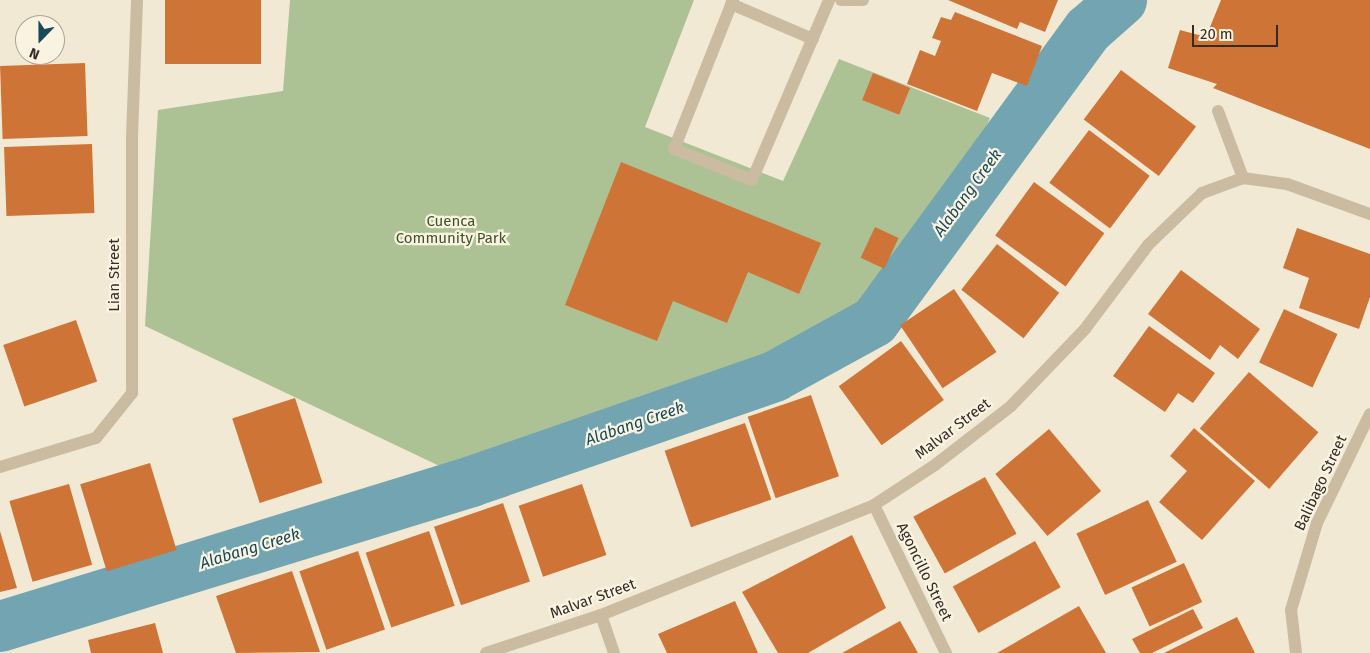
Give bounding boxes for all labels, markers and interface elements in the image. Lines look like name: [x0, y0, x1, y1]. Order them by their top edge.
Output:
north arrow: [15, 15, 65, 65]
scale bar: [1195, 15, 1281, 47]
text: 20 m: [1200, 25, 1233, 43]
text: N: [27, 44, 42, 63]
water label: Alabang Creek: [930, 146, 1006, 240]
park label: Cuenca Community Park: [396, 212, 506, 247]
street label: Lian Street: [106, 238, 124, 312]
street label: Malvar Street: [912, 395, 994, 463]
water label: Alabang Creek: [583, 398, 687, 450]
street label: Balibago Street: [1291, 432, 1351, 534]
street label: Agoncillo Street: [892, 520, 956, 624]
water label: Alabang Creek: [198, 525, 302, 573]
street label: Malvar Street: [548, 575, 638, 623]

